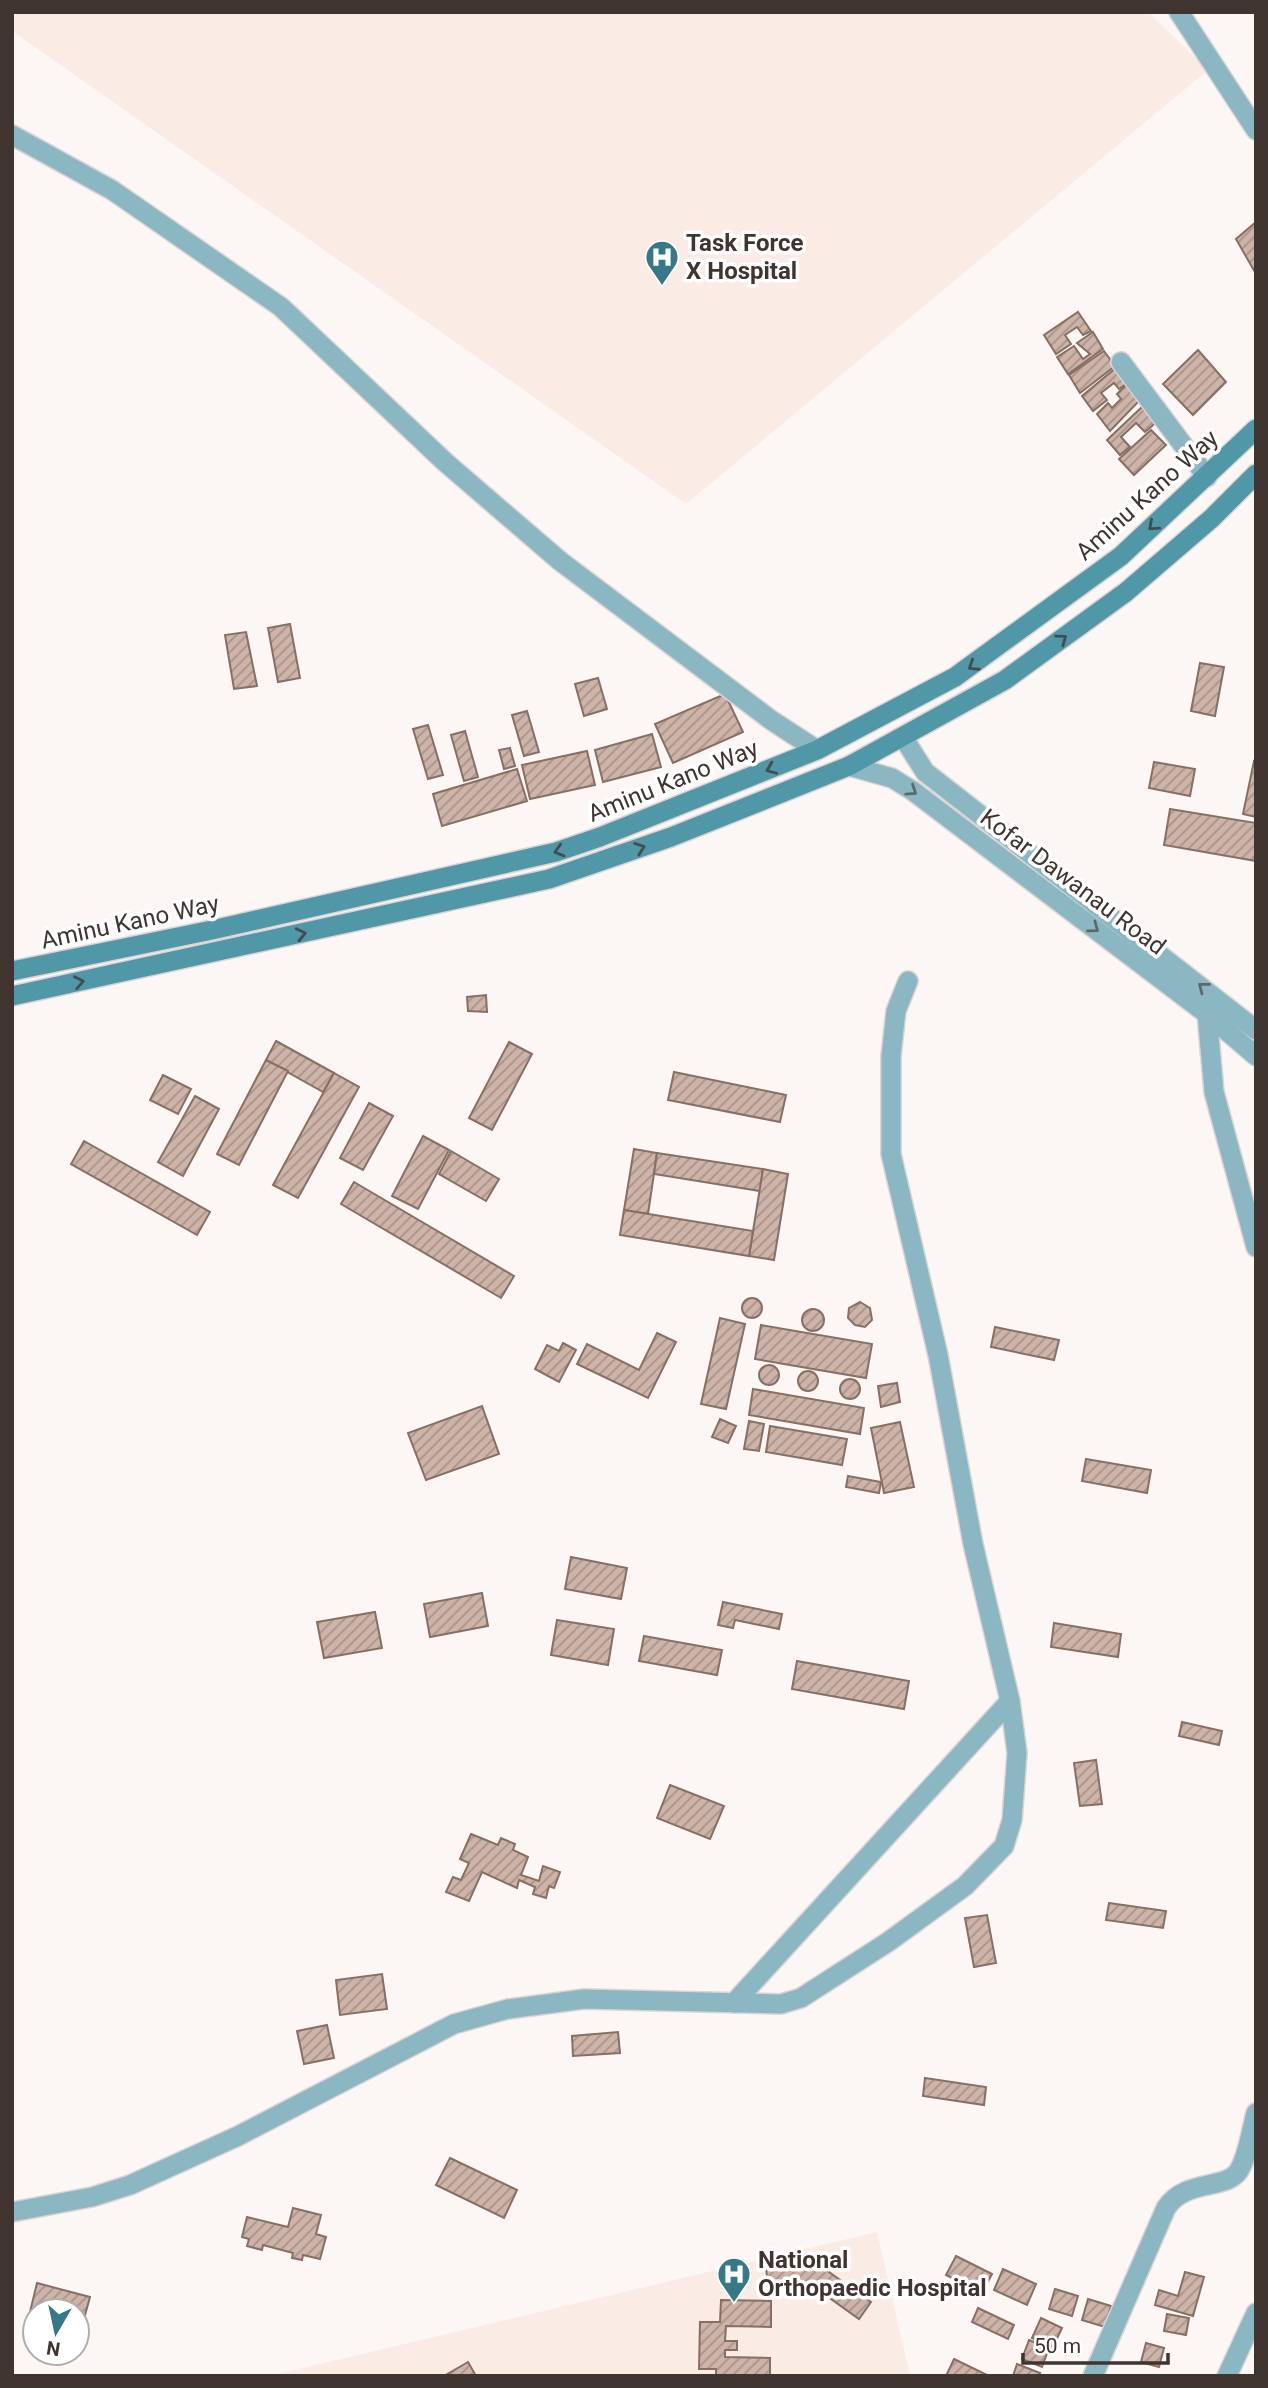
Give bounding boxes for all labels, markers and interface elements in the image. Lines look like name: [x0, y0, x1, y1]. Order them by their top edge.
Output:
place label: Task Force X Hospital: [686, 229, 804, 285]
hospital icon: Task Force X Hospital: [643, 238, 681, 287]
street label: Aminu Kano Way: [1070, 424, 1224, 566]
one-way arrow: [1148, 518, 1161, 531]
one-way arrow: [1054, 635, 1066, 647]
one-way arrow: [968, 657, 981, 670]
street label: Aminu Kano Way: [584, 734, 763, 828]
one-way arrow: [766, 760, 778, 774]
one-way arrow: [905, 783, 918, 796]
street label: Kofar Dawanau Road: [975, 803, 1171, 961]
one-way arrow: [553, 842, 565, 857]
one-way arrow: [634, 843, 646, 857]
street label: Aminu Kano Way: [39, 889, 222, 955]
one-way arrow: [1086, 920, 1099, 932]
one-way arrow: [295, 928, 307, 943]
one-way arrow: [73, 976, 85, 991]
one-way arrow: [1198, 983, 1210, 996]
place label: National Orthopaedic Hospital: [758, 2246, 987, 2302]
hospital icon: National Orthopaedic Hospital: [715, 2255, 753, 2304]
north arrow: [21, 2297, 91, 2367]
scale bar: [1023, 2322, 1168, 2366]
text: 50 m: [1034, 2334, 1081, 2358]
text: N: [45, 2336, 62, 2361]

